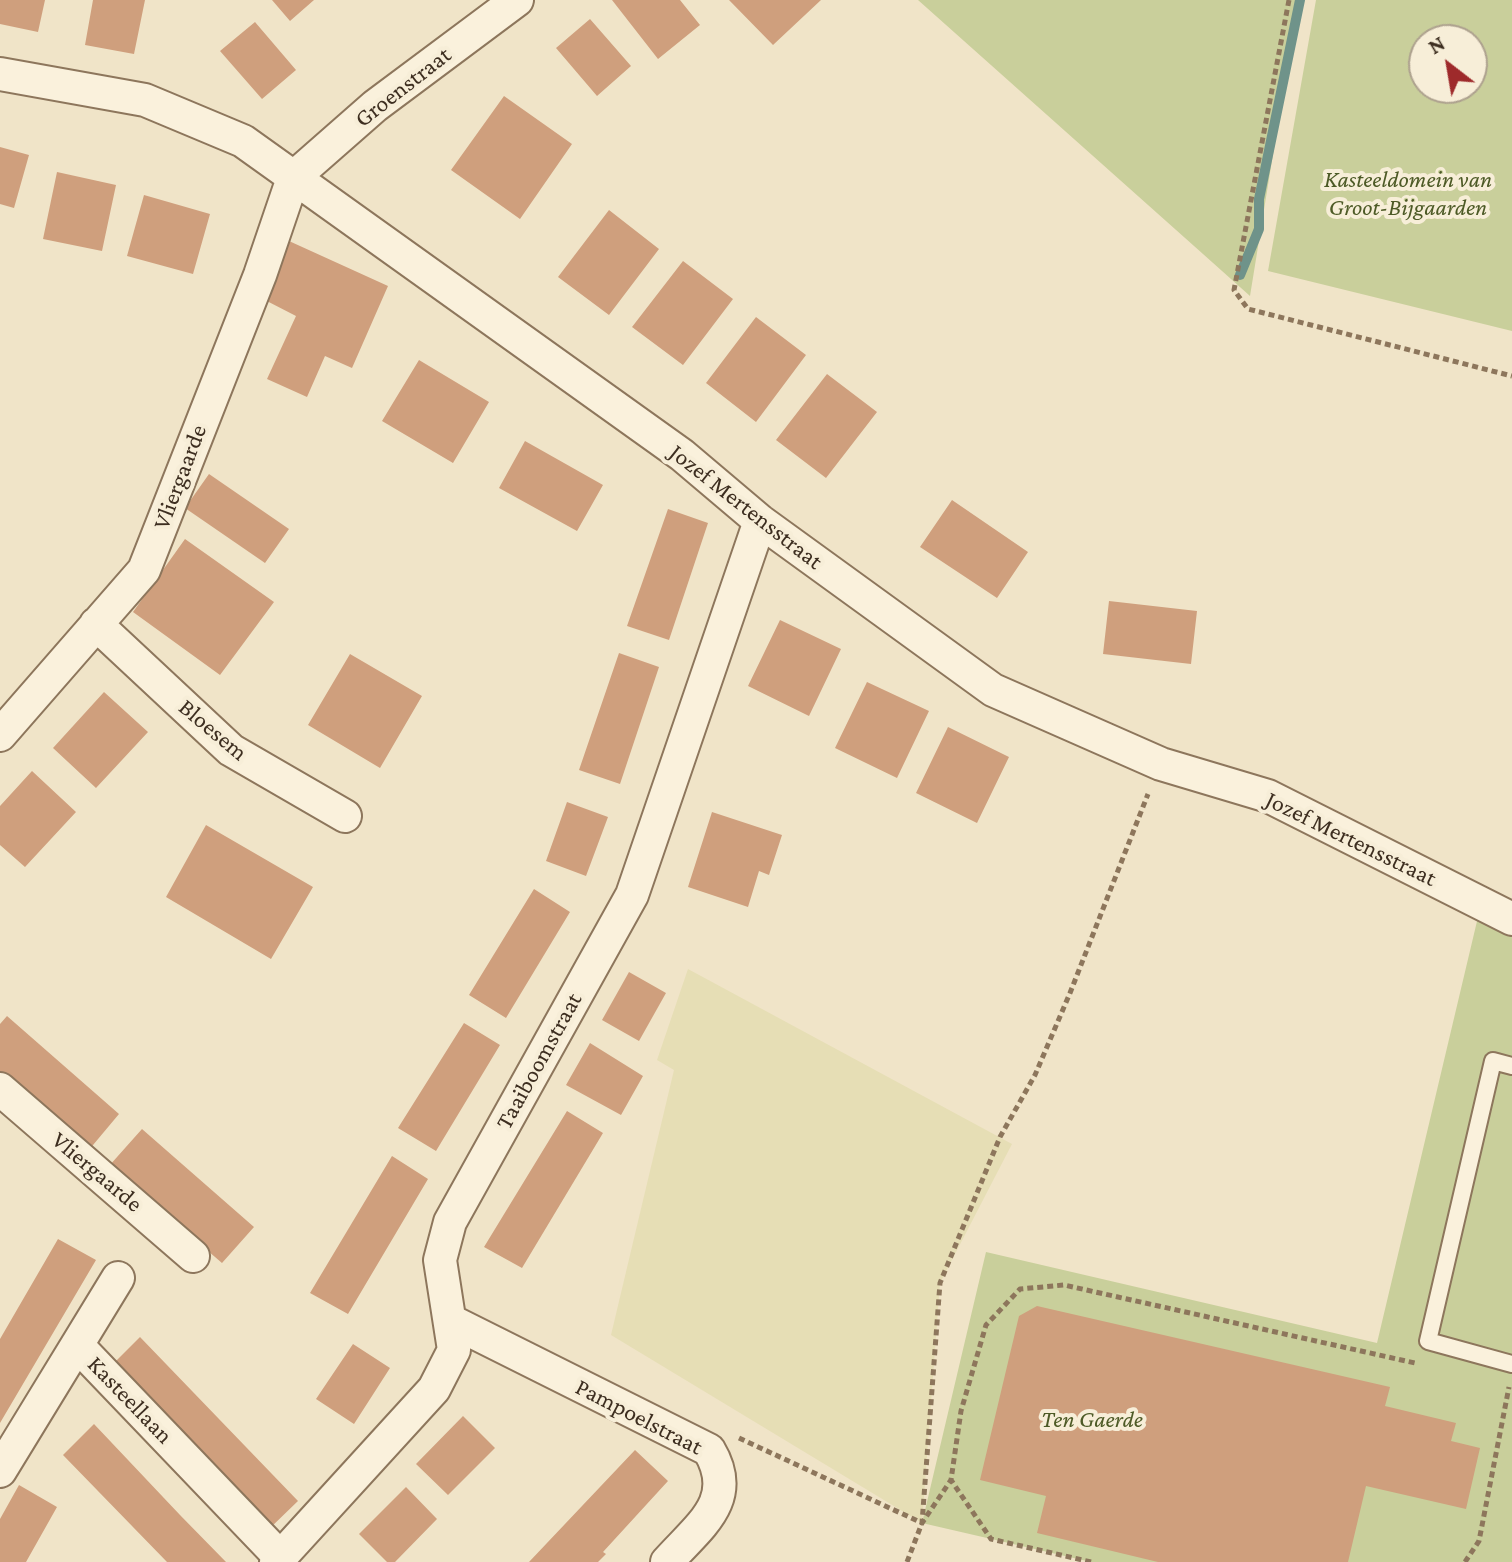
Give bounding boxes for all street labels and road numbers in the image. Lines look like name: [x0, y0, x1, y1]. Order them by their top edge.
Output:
street label: Groenstraat: [349, 41, 457, 133]
street label: Vliergaarde: [147, 421, 213, 533]
street label: Jozef Mertensstraat: [664, 438, 828, 576]
street label: Bloesem: [173, 693, 253, 767]
street label: Jozef Mertensstraat: [1261, 785, 1441, 893]
street label: Taaiboomstraat: [490, 988, 588, 1134]
street label: Vliergaarde: [46, 1126, 148, 1218]
street label: Kasteellaan: [81, 1350, 179, 1450]
street label: Pampoelstraat: [571, 1373, 707, 1461]

